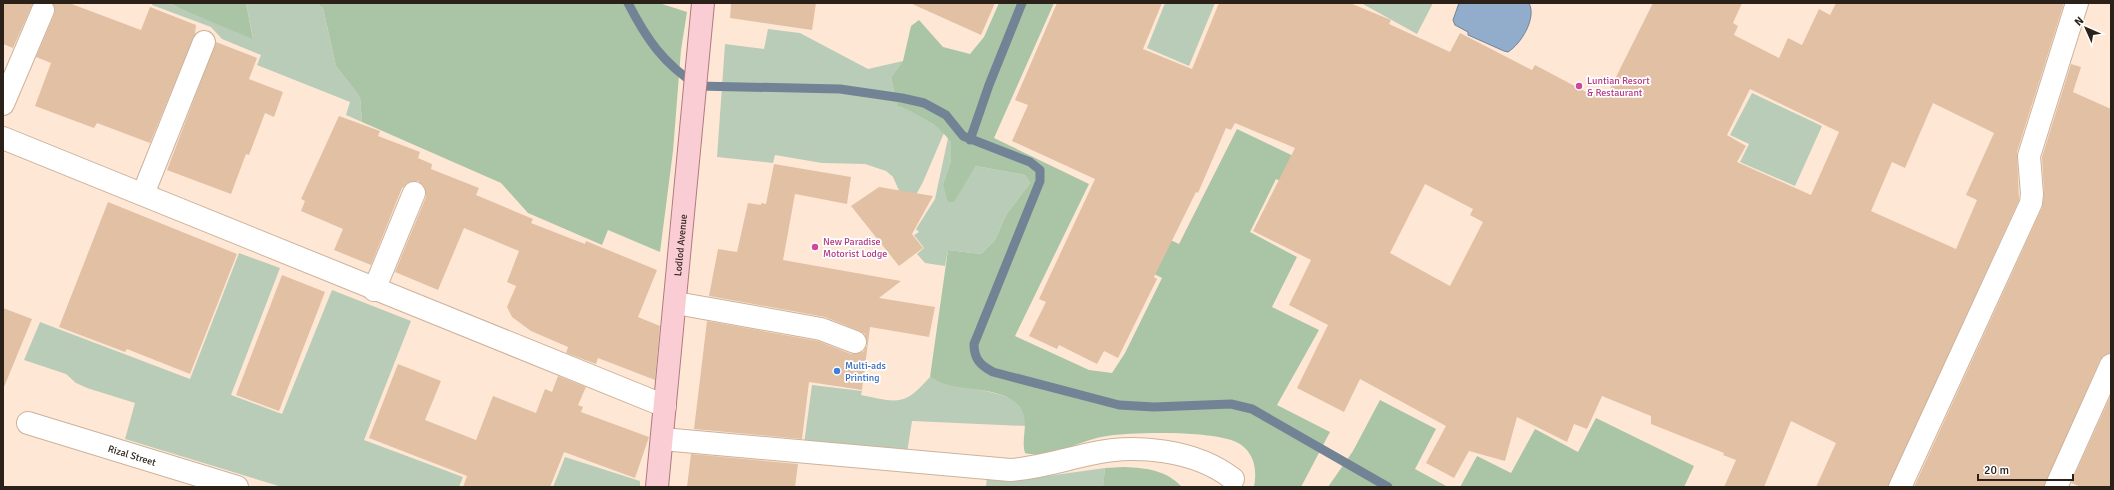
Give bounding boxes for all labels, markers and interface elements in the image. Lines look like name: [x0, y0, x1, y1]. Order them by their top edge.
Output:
north arrow: [2066, 8, 2106, 48]
text: N: [2072, 14, 2087, 29]
place label: Luntian Resort & Restaurant: [1587, 75, 1650, 99]
marker: Luntian Resort & Restaurant: [1574, 81, 1584, 91]
street label: Lodlod Avenue: [672, 214, 690, 277]
place label: New Paradise Motorist Lodge: [823, 236, 887, 260]
marker: New Paradise Motorist Lodge: [810, 242, 820, 252]
place label: Multi-ads Printing: [845, 360, 886, 384]
marker: Multi-ads Printing: [832, 366, 842, 376]
street label: Rizal Street: [106, 443, 158, 469]
scale bar: [1978, 456, 2073, 482]
text: 20 m: [1984, 463, 2009, 478]

